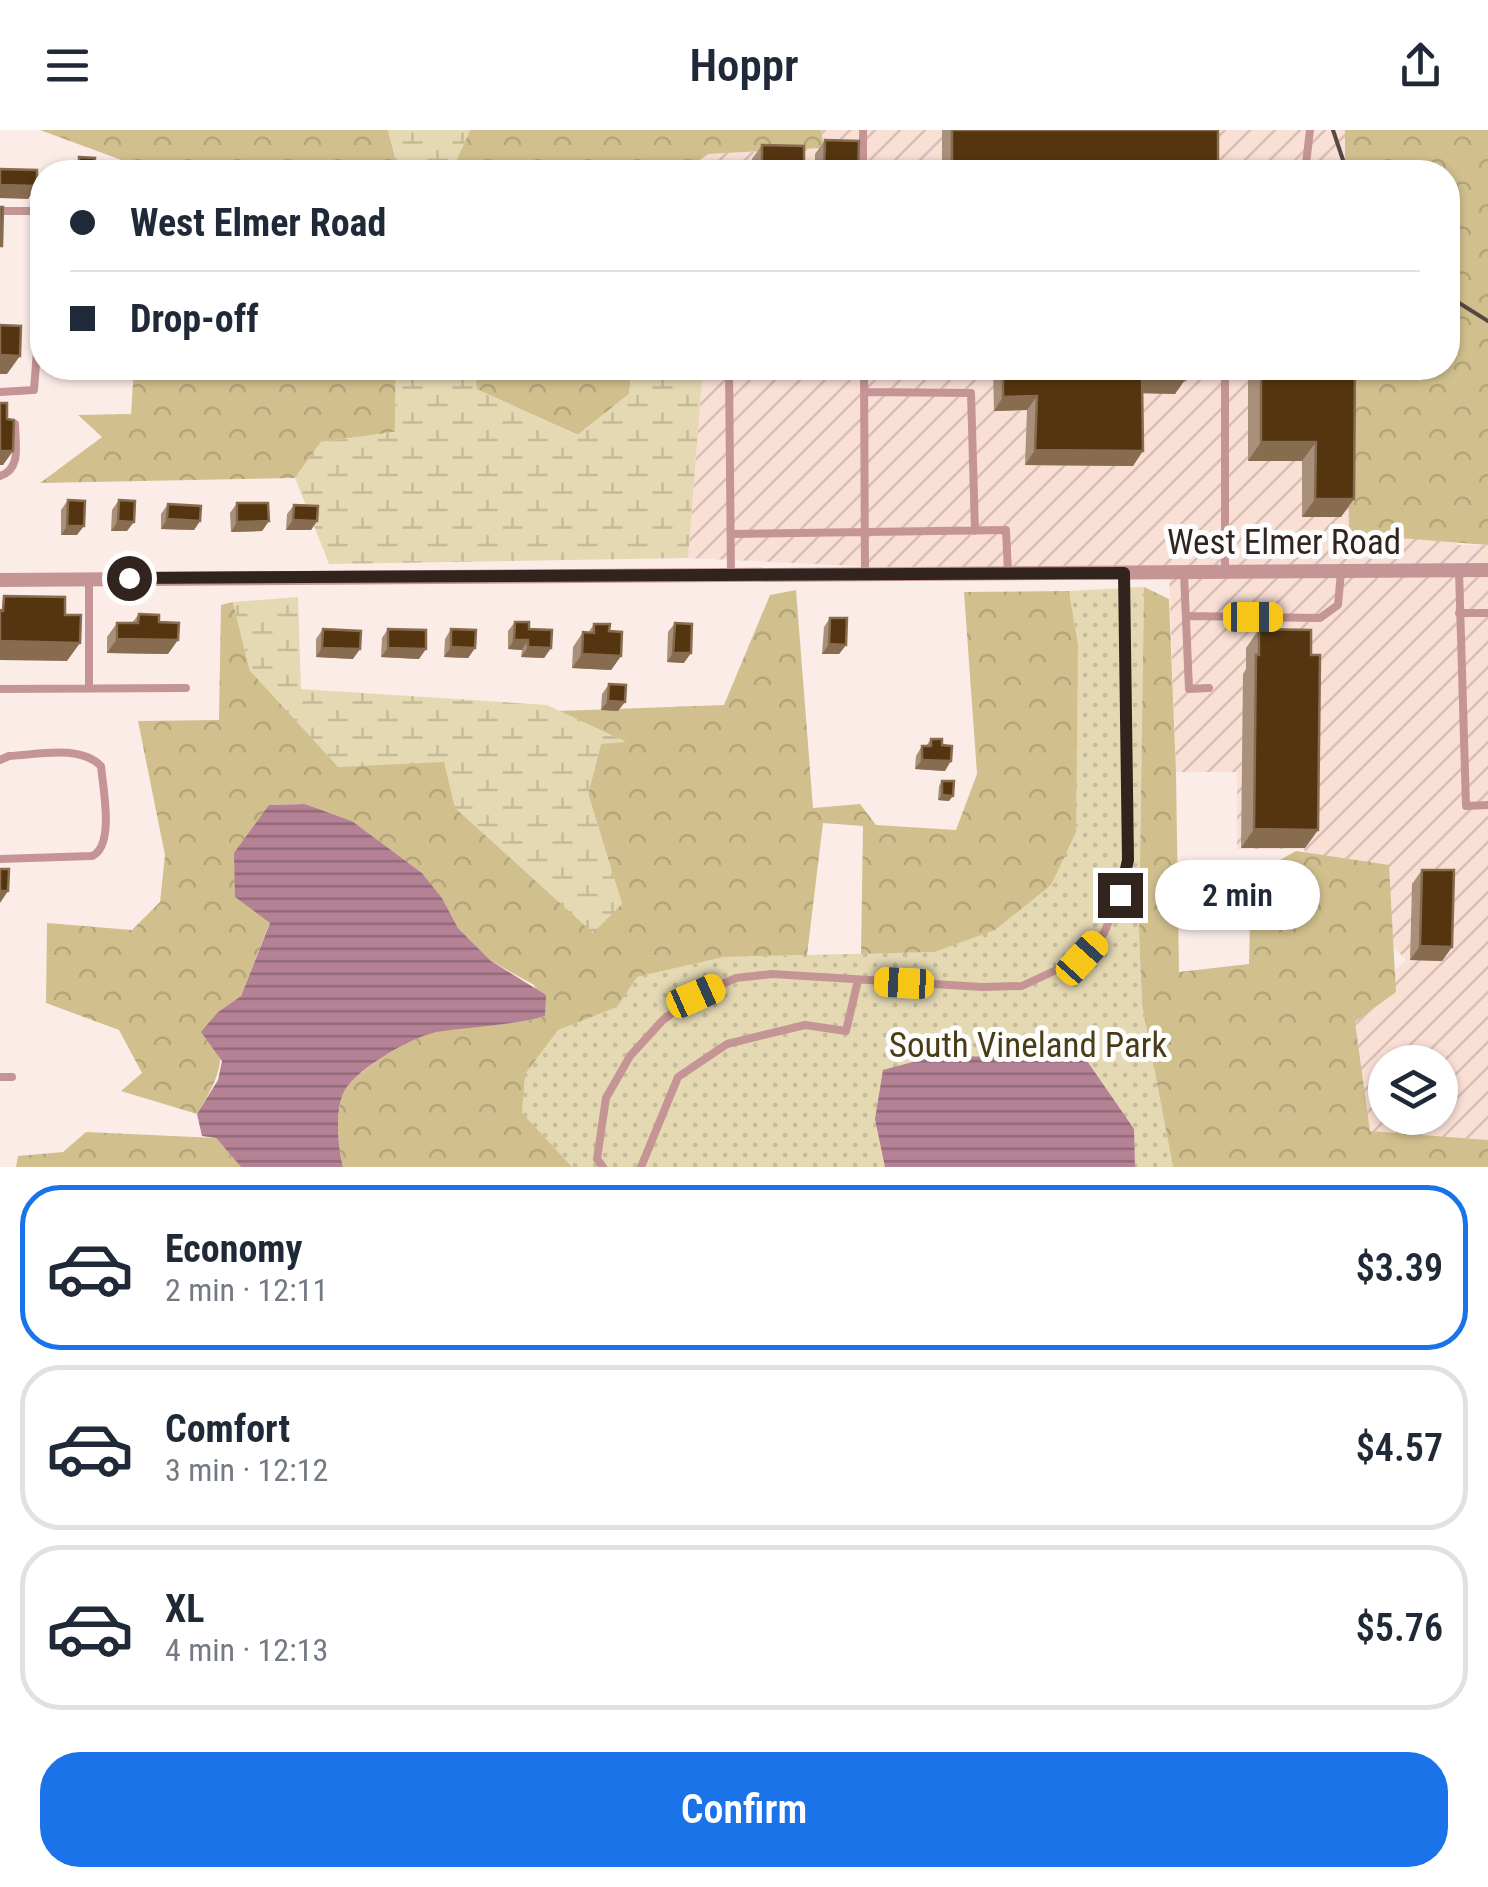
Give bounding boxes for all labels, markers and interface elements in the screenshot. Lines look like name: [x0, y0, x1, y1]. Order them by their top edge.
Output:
icon: menu: [40, 38, 95, 93]
icon: share: [1393, 38, 1448, 93]
text: Hoppr: [689, 39, 799, 92]
text: West Elmer Road: [130, 201, 386, 245]
text: Drop-off: [130, 297, 259, 341]
street label: West Elmer Road: [1167, 522, 1401, 563]
route start: [107, 556, 152, 601]
car: [1223, 602, 1283, 632]
callout: 2 min: [1155, 860, 1320, 930]
route end: [1098, 873, 1143, 918]
text: 2 min: [1202, 876, 1273, 914]
car: [1051, 926, 1113, 990]
car: [873, 966, 935, 1000]
car: [662, 970, 730, 1022]
park label: South Vineland Park: [889, 1025, 1167, 1066]
map controls: [1368, 1045, 1458, 1135]
button: layers: [1368, 1045, 1458, 1135]
icon: car: [45, 1223, 135, 1313]
text: Economy: [165, 1227, 302, 1271]
text: $3.39: [1356, 1246, 1443, 1290]
text: 2 min · 12:11: [165, 1271, 328, 1309]
icon: car: [45, 1403, 135, 1493]
text: Comfort: [165, 1407, 290, 1451]
text: $4.57: [1356, 1426, 1443, 1470]
text: 3 min · 12:12: [165, 1451, 328, 1489]
icon: car: [45, 1583, 135, 1673]
text: XL: [165, 1587, 204, 1631]
text: $5.76: [1356, 1606, 1443, 1650]
text: 4 min · 12:13: [165, 1631, 328, 1669]
button: Confirm: [40, 1752, 1448, 1867]

